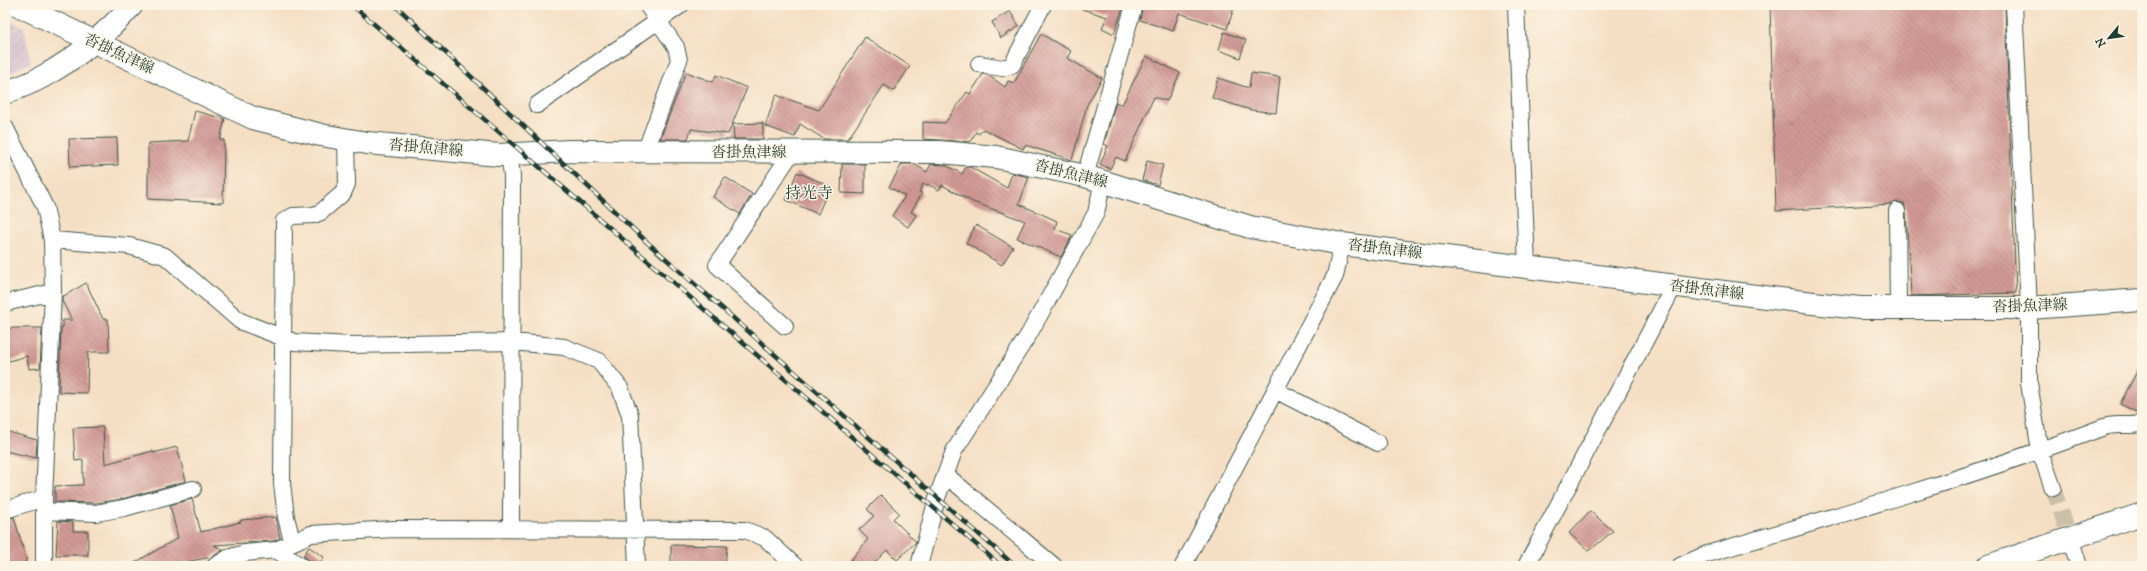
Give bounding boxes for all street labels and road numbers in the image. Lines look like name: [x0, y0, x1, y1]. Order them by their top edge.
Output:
street label: 沓掛魚津線: [81, 30, 157, 78]
street label: 沓掛魚津線: [388, 135, 464, 161]
street label: 沓掛魚津線: [711, 143, 787, 162]
street label: 沓掛魚津線: [1032, 156, 1110, 192]
street label: 沓掛魚津線: [1347, 235, 1423, 263]
street label: 沓掛魚津線: [1669, 276, 1745, 304]
street label: 沓掛魚津線: [1992, 295, 2068, 317]

